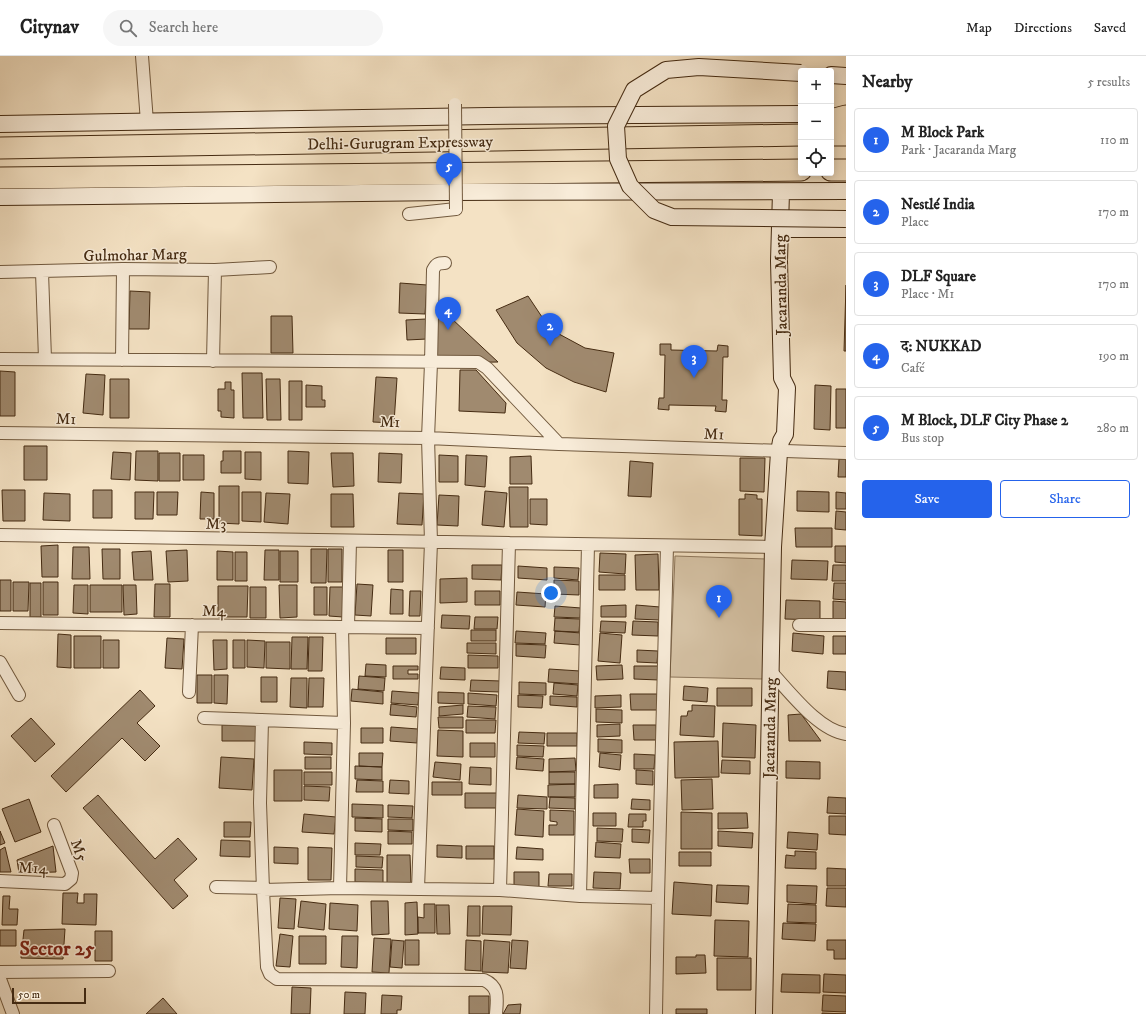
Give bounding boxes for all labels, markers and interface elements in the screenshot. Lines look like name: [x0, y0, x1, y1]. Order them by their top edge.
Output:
search box: [103, 10, 383, 46]
text: Citynav: [20, 16, 79, 39]
icon: search: [117, 17, 139, 39]
text: Search here: [149, 18, 218, 37]
text: Map: [966, 19, 992, 37]
text: Directions: [1014, 19, 1072, 37]
text: Saved: [1094, 19, 1126, 37]
map controls: [798, 68, 834, 176]
button: +: [798, 68, 834, 104]
text: Nearby: [862, 71, 912, 93]
text: 5 results: [1088, 74, 1130, 90]
button: −: [798, 104, 834, 140]
text: M Block Park: [901, 123, 984, 142]
street label: Delhi-Gurugram Expressway: [307, 131, 494, 155]
text: 1: [874, 132, 878, 148]
text: 110 m: [1100, 132, 1129, 148]
button: locate: [798, 140, 834, 176]
text: Park · Jacaranda Marg: [901, 142, 1016, 158]
pin: 5: [436, 153, 462, 186]
text: Nestlé India: [901, 195, 975, 214]
text: 2: [873, 204, 879, 220]
text: 170 m: [1098, 204, 1129, 220]
text: Place: [901, 214, 929, 230]
street label: Jacaranda Marg: [770, 234, 792, 338]
street label: Gulmohar Marg: [83, 244, 187, 266]
text: DLF Square: [901, 267, 976, 286]
text: 3: [874, 276, 878, 292]
text: 170 m: [1098, 276, 1129, 292]
text: Place · M1: [901, 286, 954, 302]
pin: 4: [435, 297, 461, 330]
pin: 2: [537, 313, 563, 346]
text: द: NUKKAD: [901, 337, 981, 356]
pin: 3: [681, 345, 707, 378]
text: 4: [872, 348, 880, 364]
text: 190 m: [1098, 348, 1129, 364]
text: Café: [901, 360, 925, 376]
street label: M1: [56, 409, 77, 429]
text: M Block, DLF City Phase 2: [901, 411, 1068, 430]
street label: M1: [380, 412, 401, 432]
text: 5: [873, 420, 879, 436]
text: 280 m: [1097, 420, 1129, 436]
street label: M1: [703, 424, 725, 444]
text: Bus stop: [901, 430, 944, 446]
button: Save: [862, 480, 992, 518]
button: Share: [1000, 480, 1130, 518]
street label: M3: [206, 514, 226, 534]
your location: [541, 583, 561, 603]
pin: 1: [706, 585, 732, 618]
street label: M4: [202, 601, 227, 621]
street label: Jacaranda Marg: [759, 677, 781, 781]
street label: M5: [66, 836, 92, 864]
street label: M14: [18, 857, 49, 879]
district label: Sector 25: [20, 937, 94, 962]
scale bar: [12, 986, 86, 1005]
text: 50 m: [18, 988, 40, 1002]

